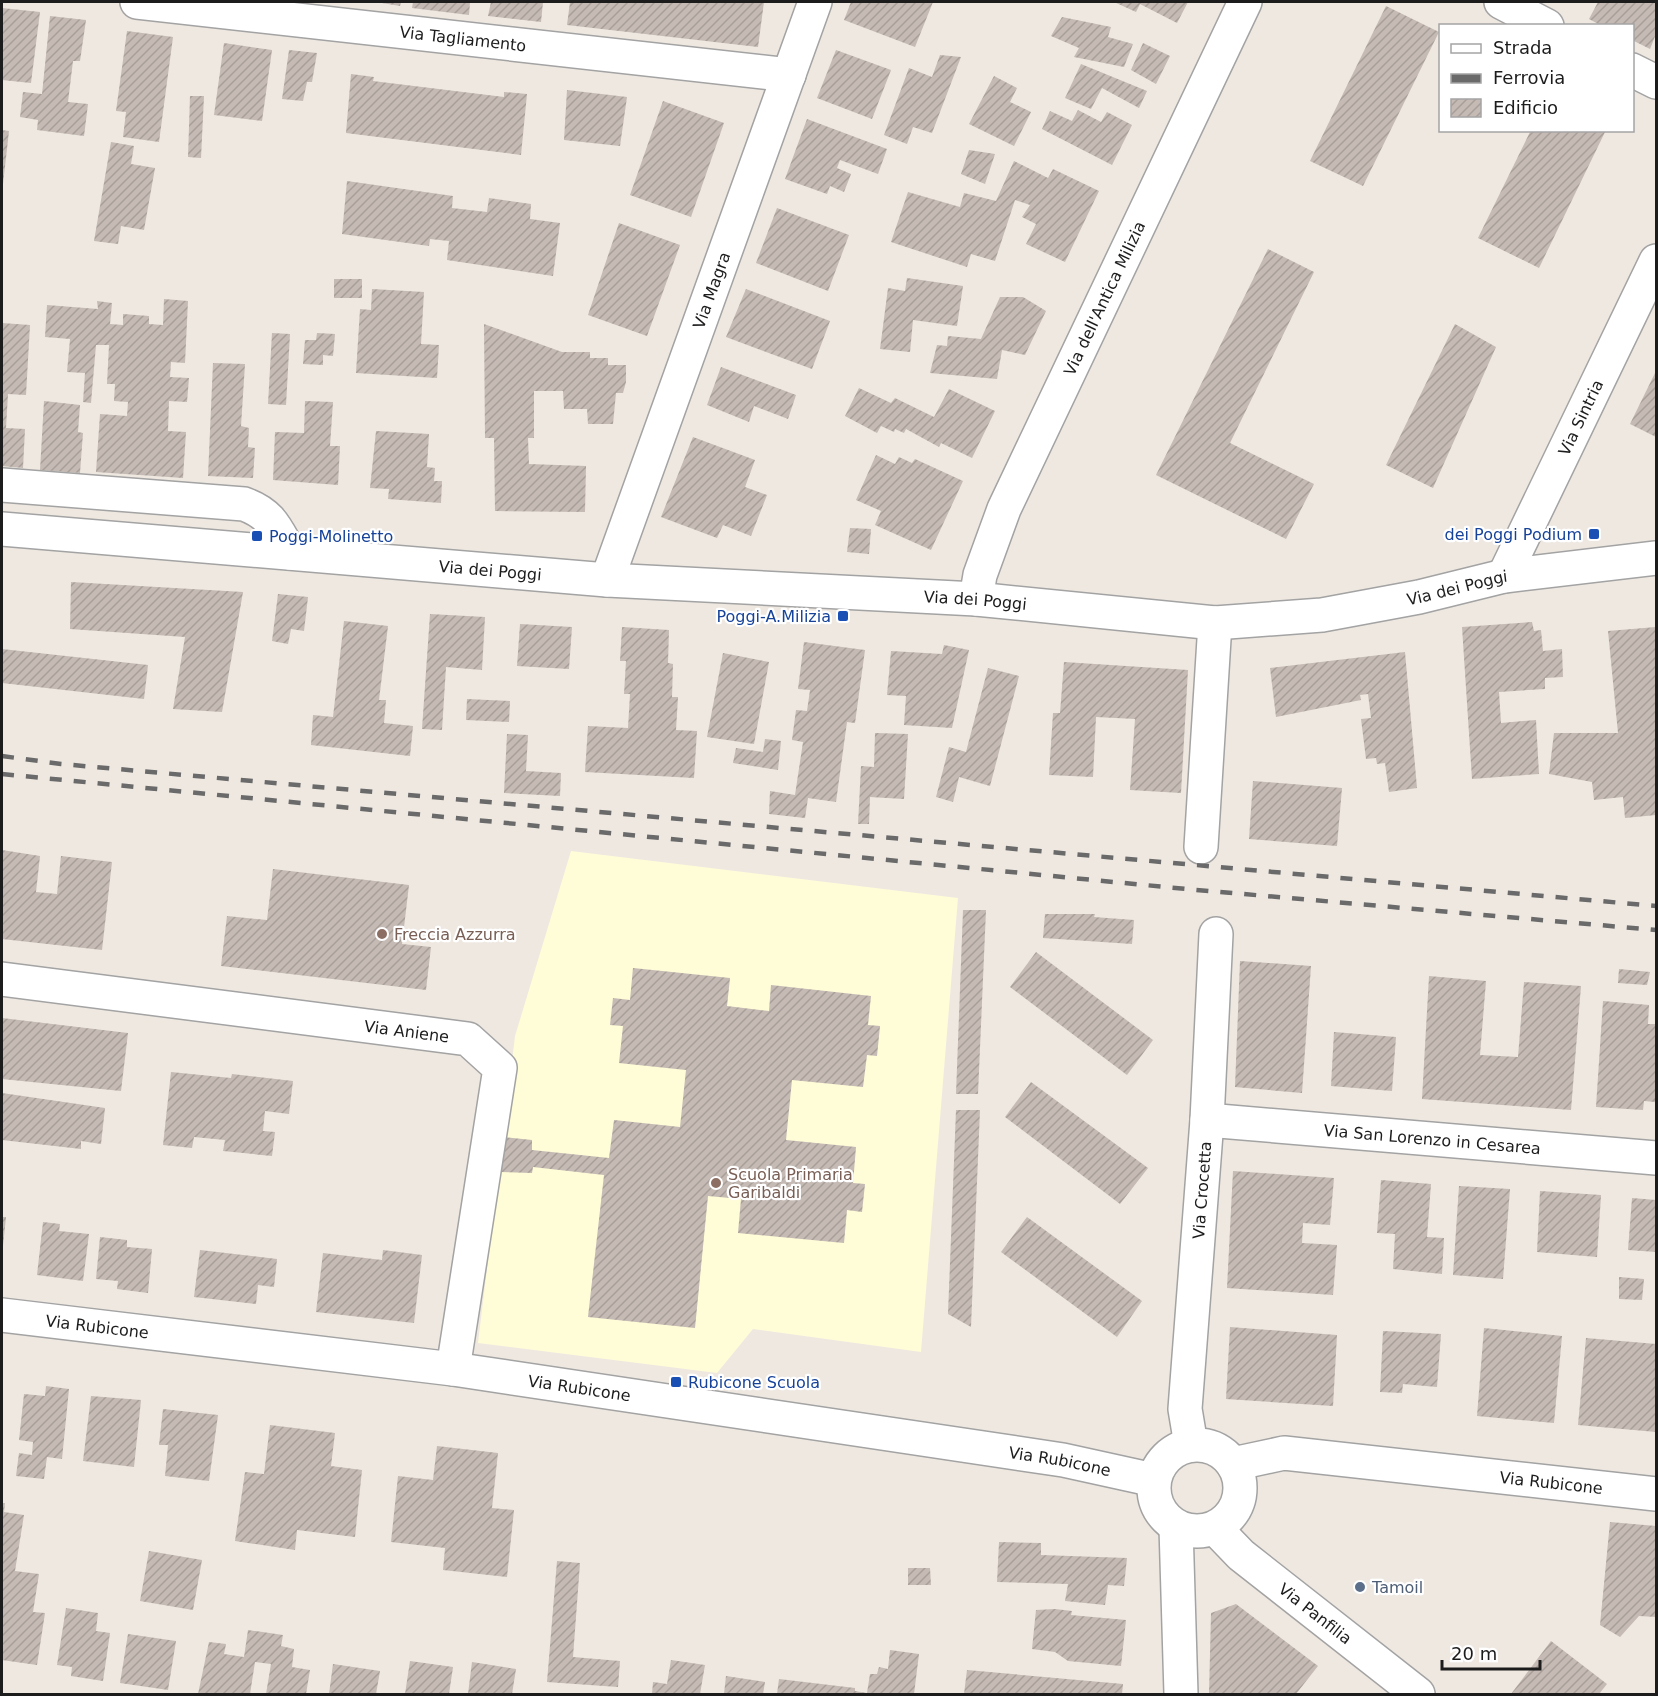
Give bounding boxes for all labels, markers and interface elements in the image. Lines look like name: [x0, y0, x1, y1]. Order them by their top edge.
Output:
street label: Via Tagliamento: [399, 22, 527, 56]
legend: [1439, 24, 1634, 132]
text: Strada: [1493, 37, 1552, 58]
text: Ferrovia: [1493, 67, 1565, 88]
text: Edificio: [1493, 97, 1558, 118]
street label: Via dell'Antica Milizia: [1060, 218, 1149, 379]
street label: Via Magra: [689, 249, 734, 331]
street label: Via Sintria: [1555, 377, 1607, 459]
place label: dei Poggi Podium: [1445, 525, 1582, 544]
place label: Poggi-Molinetto: [269, 527, 393, 546]
marker: dei Poggi Podium: [1587, 527, 1601, 541]
marker: Poggi-Molinetto: [250, 529, 264, 543]
street label: Via dei Poggi: [438, 557, 542, 584]
street label: Via dei Poggi: [1405, 567, 1508, 609]
street label: Via dei Poggi: [923, 587, 1028, 614]
place label: Poggi-A.Milizia: [716, 607, 831, 626]
marker: Poggi-A.Milizia: [836, 609, 850, 623]
place label: Freccia Azzurra: [394, 925, 516, 944]
marker: Freccia Azzurra: [375, 927, 389, 941]
street label: Via Aniene: [363, 1017, 450, 1046]
street label: Via San Lorenzo in Cesarea: [1323, 1121, 1541, 1158]
street label: Via Crocetta: [1189, 1141, 1215, 1240]
place label: Scuola Primaria Garibaldi: [728, 1165, 853, 1202]
marker: Scuola Primaria Garibaldi: [709, 1176, 723, 1190]
street label: Via Rubicone: [45, 1311, 150, 1343]
street label: Via Rubicone: [527, 1371, 632, 1405]
place label: Rubicone Scuola: [688, 1373, 820, 1392]
marker: Rubicone Scuola: [669, 1375, 683, 1389]
street label: Via Rubicone: [1007, 1443, 1113, 1480]
street label: Via Rubicone: [1499, 1468, 1604, 1498]
place label: Tamoil: [1371, 1578, 1423, 1597]
street label: Via Panfilia: [1275, 1579, 1355, 1648]
marker: Tamoil: [1353, 1580, 1367, 1594]
scale bar: [1442, 1633, 1540, 1671]
text: 20 m: [1451, 1643, 1497, 1664]

